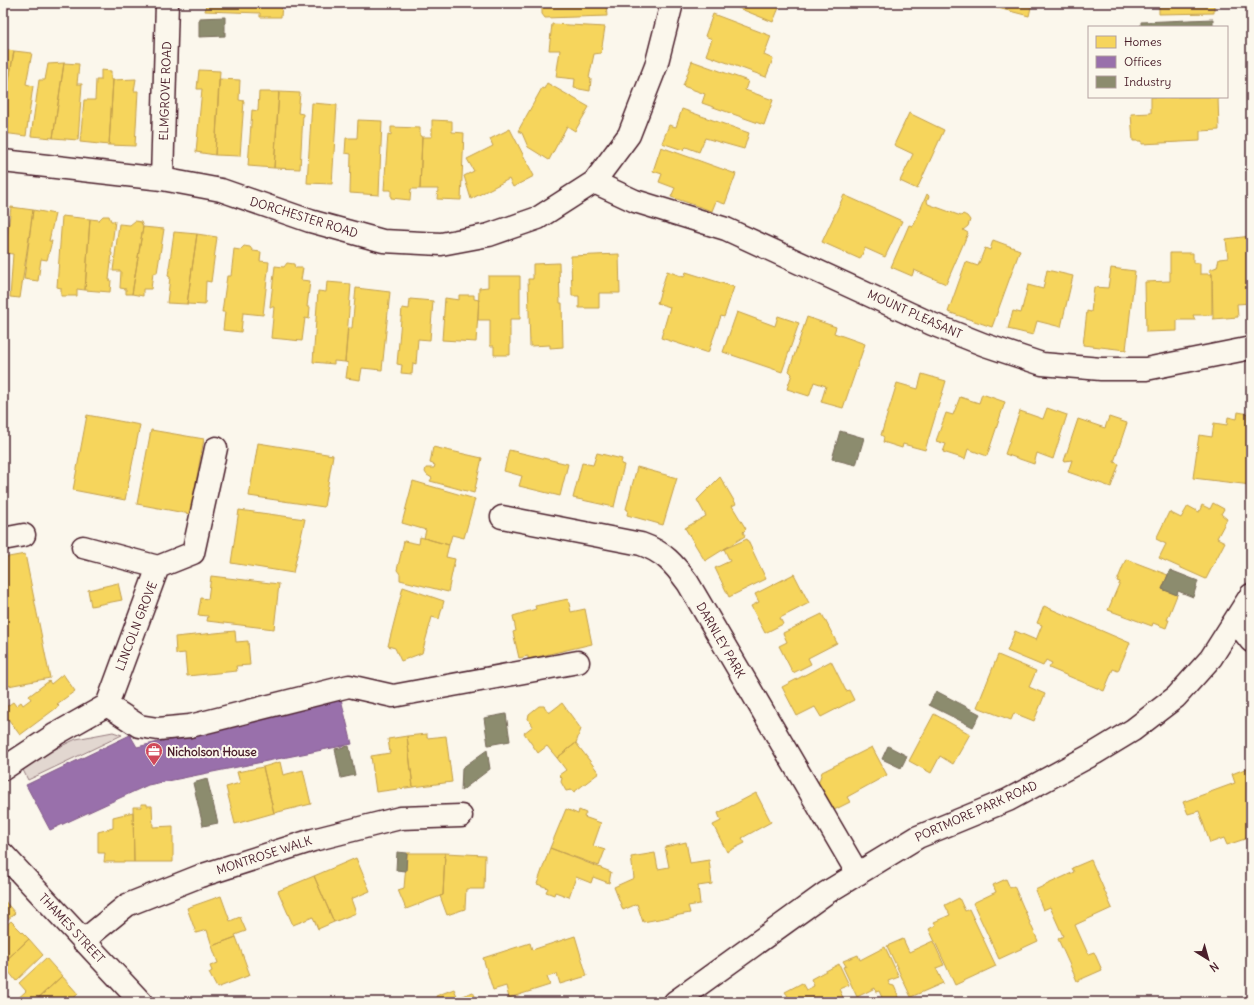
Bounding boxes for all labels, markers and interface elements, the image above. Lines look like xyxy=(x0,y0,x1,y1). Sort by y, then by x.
legend xyxy=(1088,26,1228,98)
text: Homes xyxy=(1124,34,1162,49)
street label: ELMGROVE ROAD xyxy=(156,41,174,141)
text: Offices xyxy=(1124,54,1162,69)
text: Industry xyxy=(1124,74,1171,89)
street label: DORCHESTER ROAD xyxy=(248,193,360,241)
street label: MOUNT PLEASANT xyxy=(865,286,965,342)
street label: LINCOLN GROVE xyxy=(112,579,160,673)
street label: DARNLEY PARK xyxy=(693,600,749,681)
office icon: Nicholson House xyxy=(144,741,164,766)
place label: Nicholson House xyxy=(167,744,257,759)
street label: PORTMORE PARK ROAD xyxy=(913,777,1039,845)
street label: MONTROSE WALK xyxy=(214,832,314,877)
street label: THAMES STREET xyxy=(36,890,108,966)
north arrow xyxy=(1188,939,1228,979)
text: N xyxy=(1207,959,1221,975)

